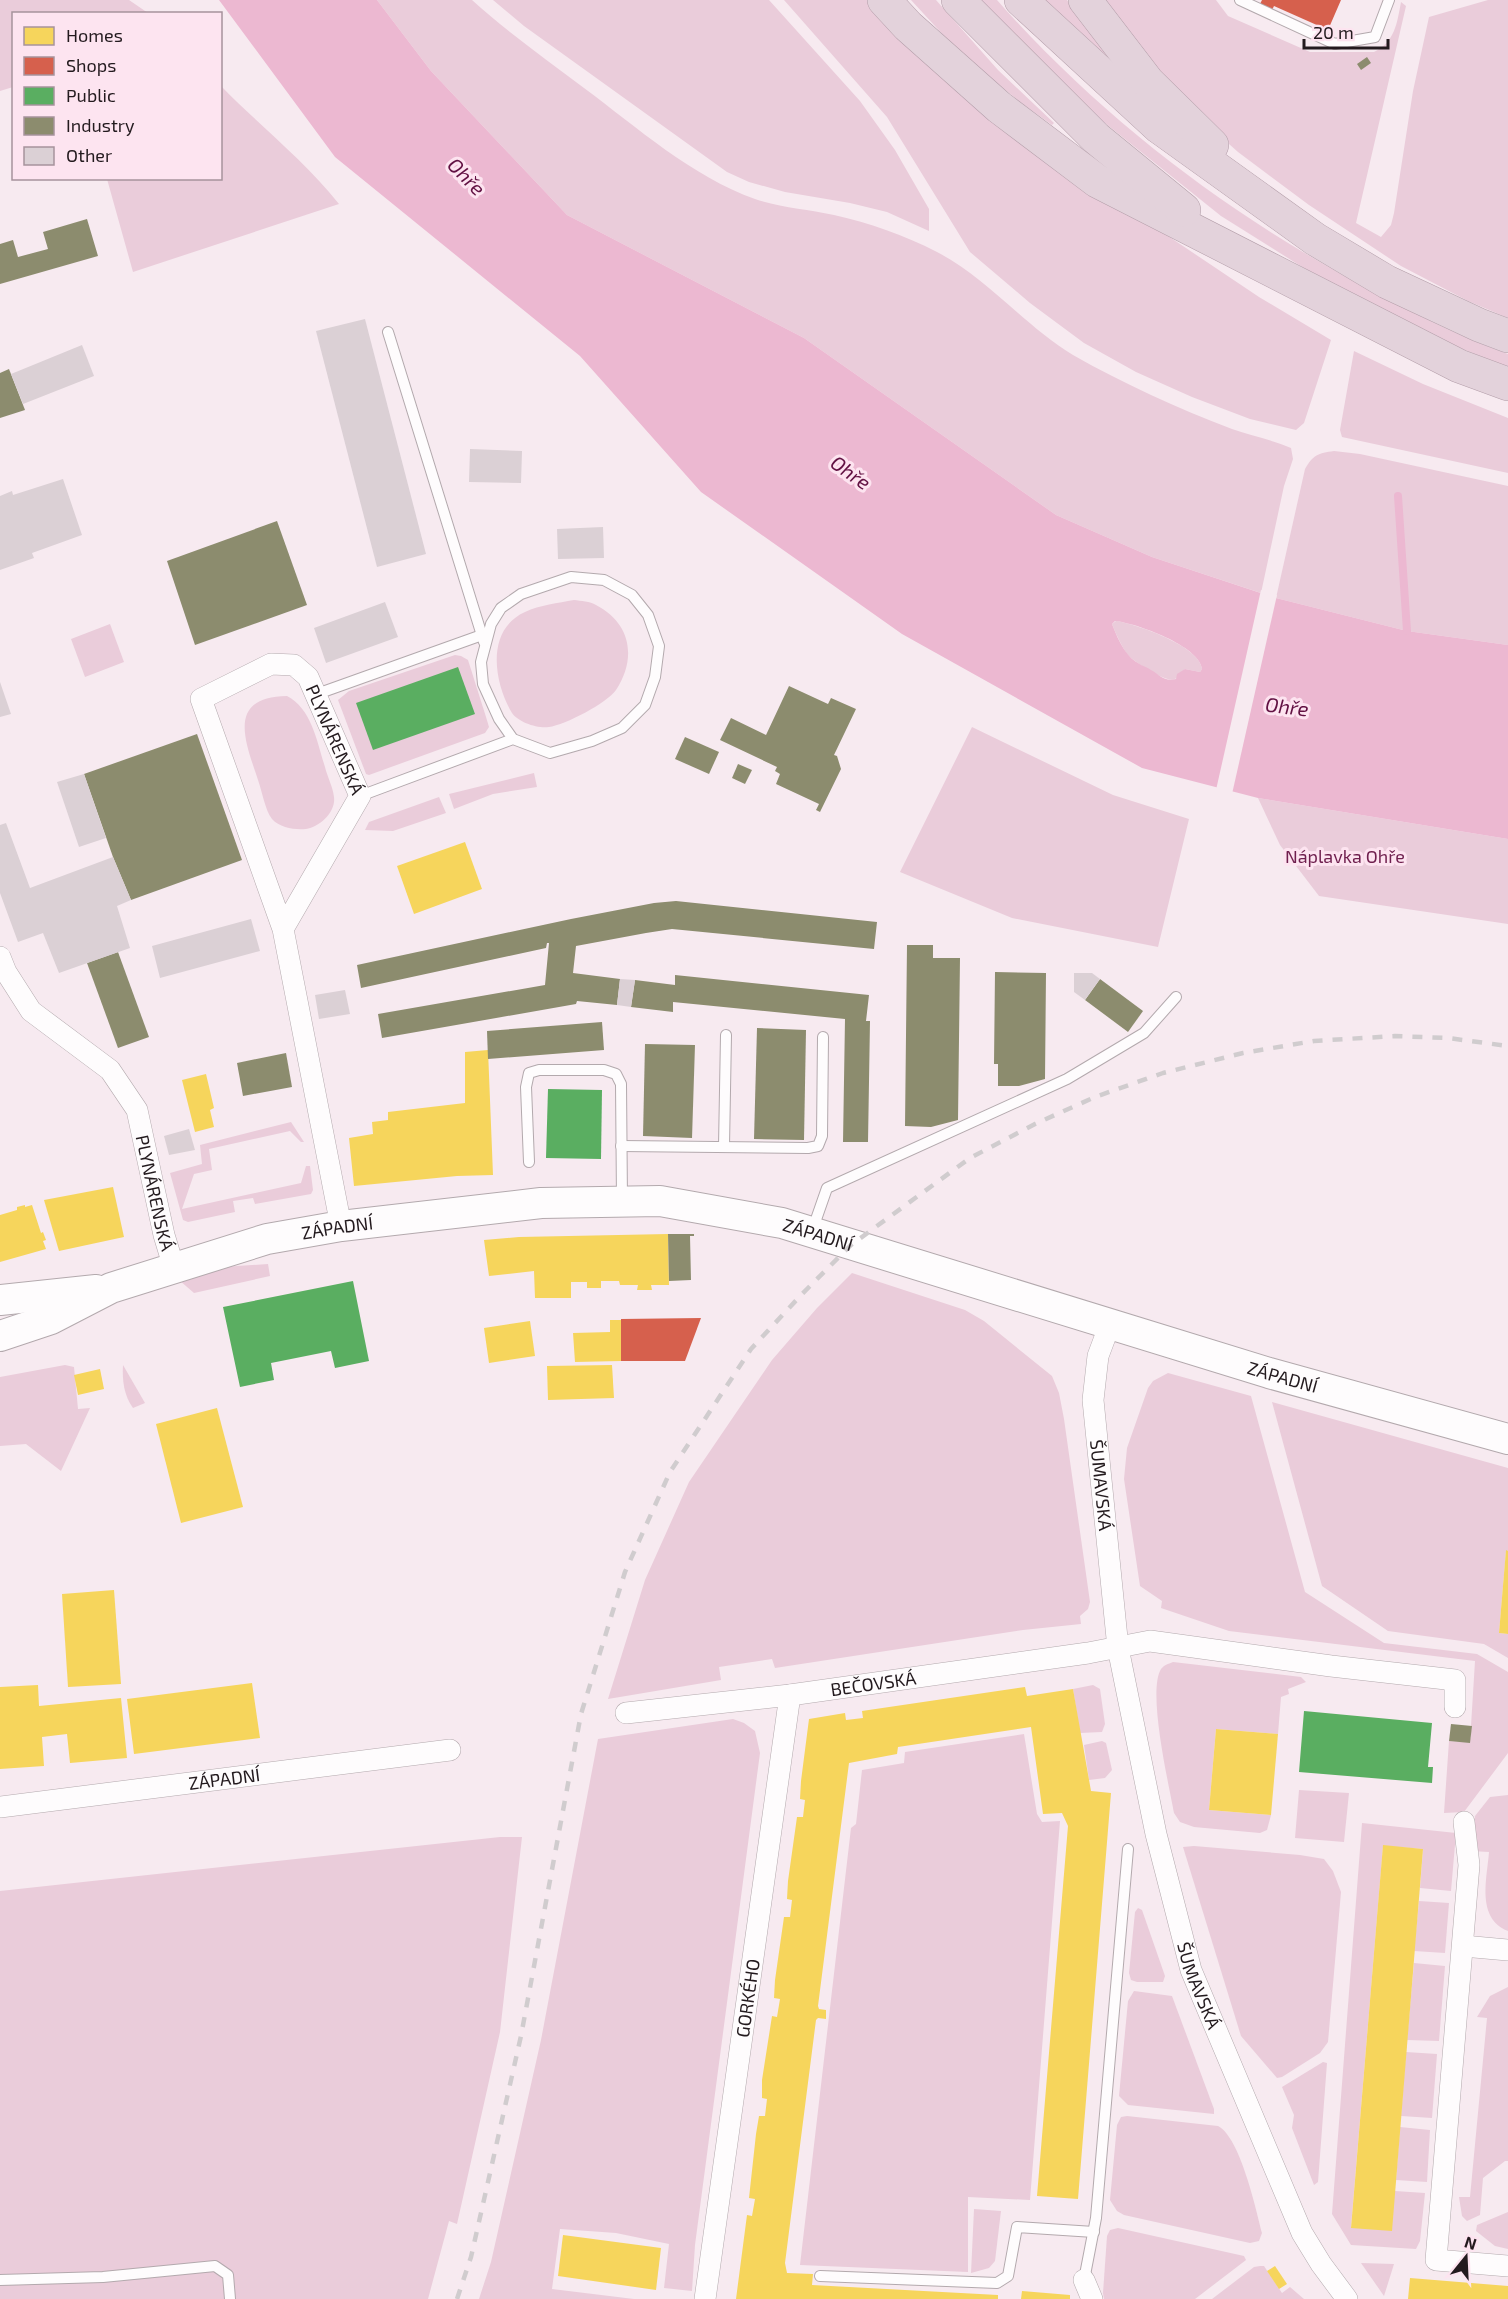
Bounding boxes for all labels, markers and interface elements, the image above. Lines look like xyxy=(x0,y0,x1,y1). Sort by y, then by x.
legend xyxy=(12,12,222,180)
scale bar xyxy=(1304,12,1388,50)
text: 20 m xyxy=(1313,21,1354,43)
text: Homes xyxy=(66,24,123,46)
text: Shops xyxy=(66,54,116,76)
text: Public xyxy=(66,84,116,106)
text: Industry xyxy=(66,114,135,136)
text: Other xyxy=(66,144,112,166)
water label: Ohře xyxy=(443,152,491,200)
water label: Ohře xyxy=(826,450,876,494)
street label: PLYNÁRENSKÁ xyxy=(302,681,369,799)
water label: Ohře xyxy=(1264,691,1310,721)
park label: Náplavka Ohře xyxy=(1285,845,1405,867)
street label: PLYNÁRENSKÁ xyxy=(132,1133,179,1254)
street label: ZÁPADNÍ xyxy=(300,1211,375,1244)
street label: ZÁPADNÍ xyxy=(780,1213,857,1256)
street label: ZÁPADNÍ xyxy=(1245,1356,1322,1397)
street label: ŠUMAVSKÁ xyxy=(1086,1439,1117,1532)
street label: BEČOVSKÁ xyxy=(829,1666,918,1700)
street label: ZÁPADNÍ xyxy=(187,1763,263,1794)
street label: ŠUMAVSKÁ xyxy=(1173,1939,1226,2033)
street label: GORKÉHO xyxy=(731,1957,764,2039)
north arrow xyxy=(1436,2227,1496,2287)
text: N xyxy=(1462,2231,1479,2253)

